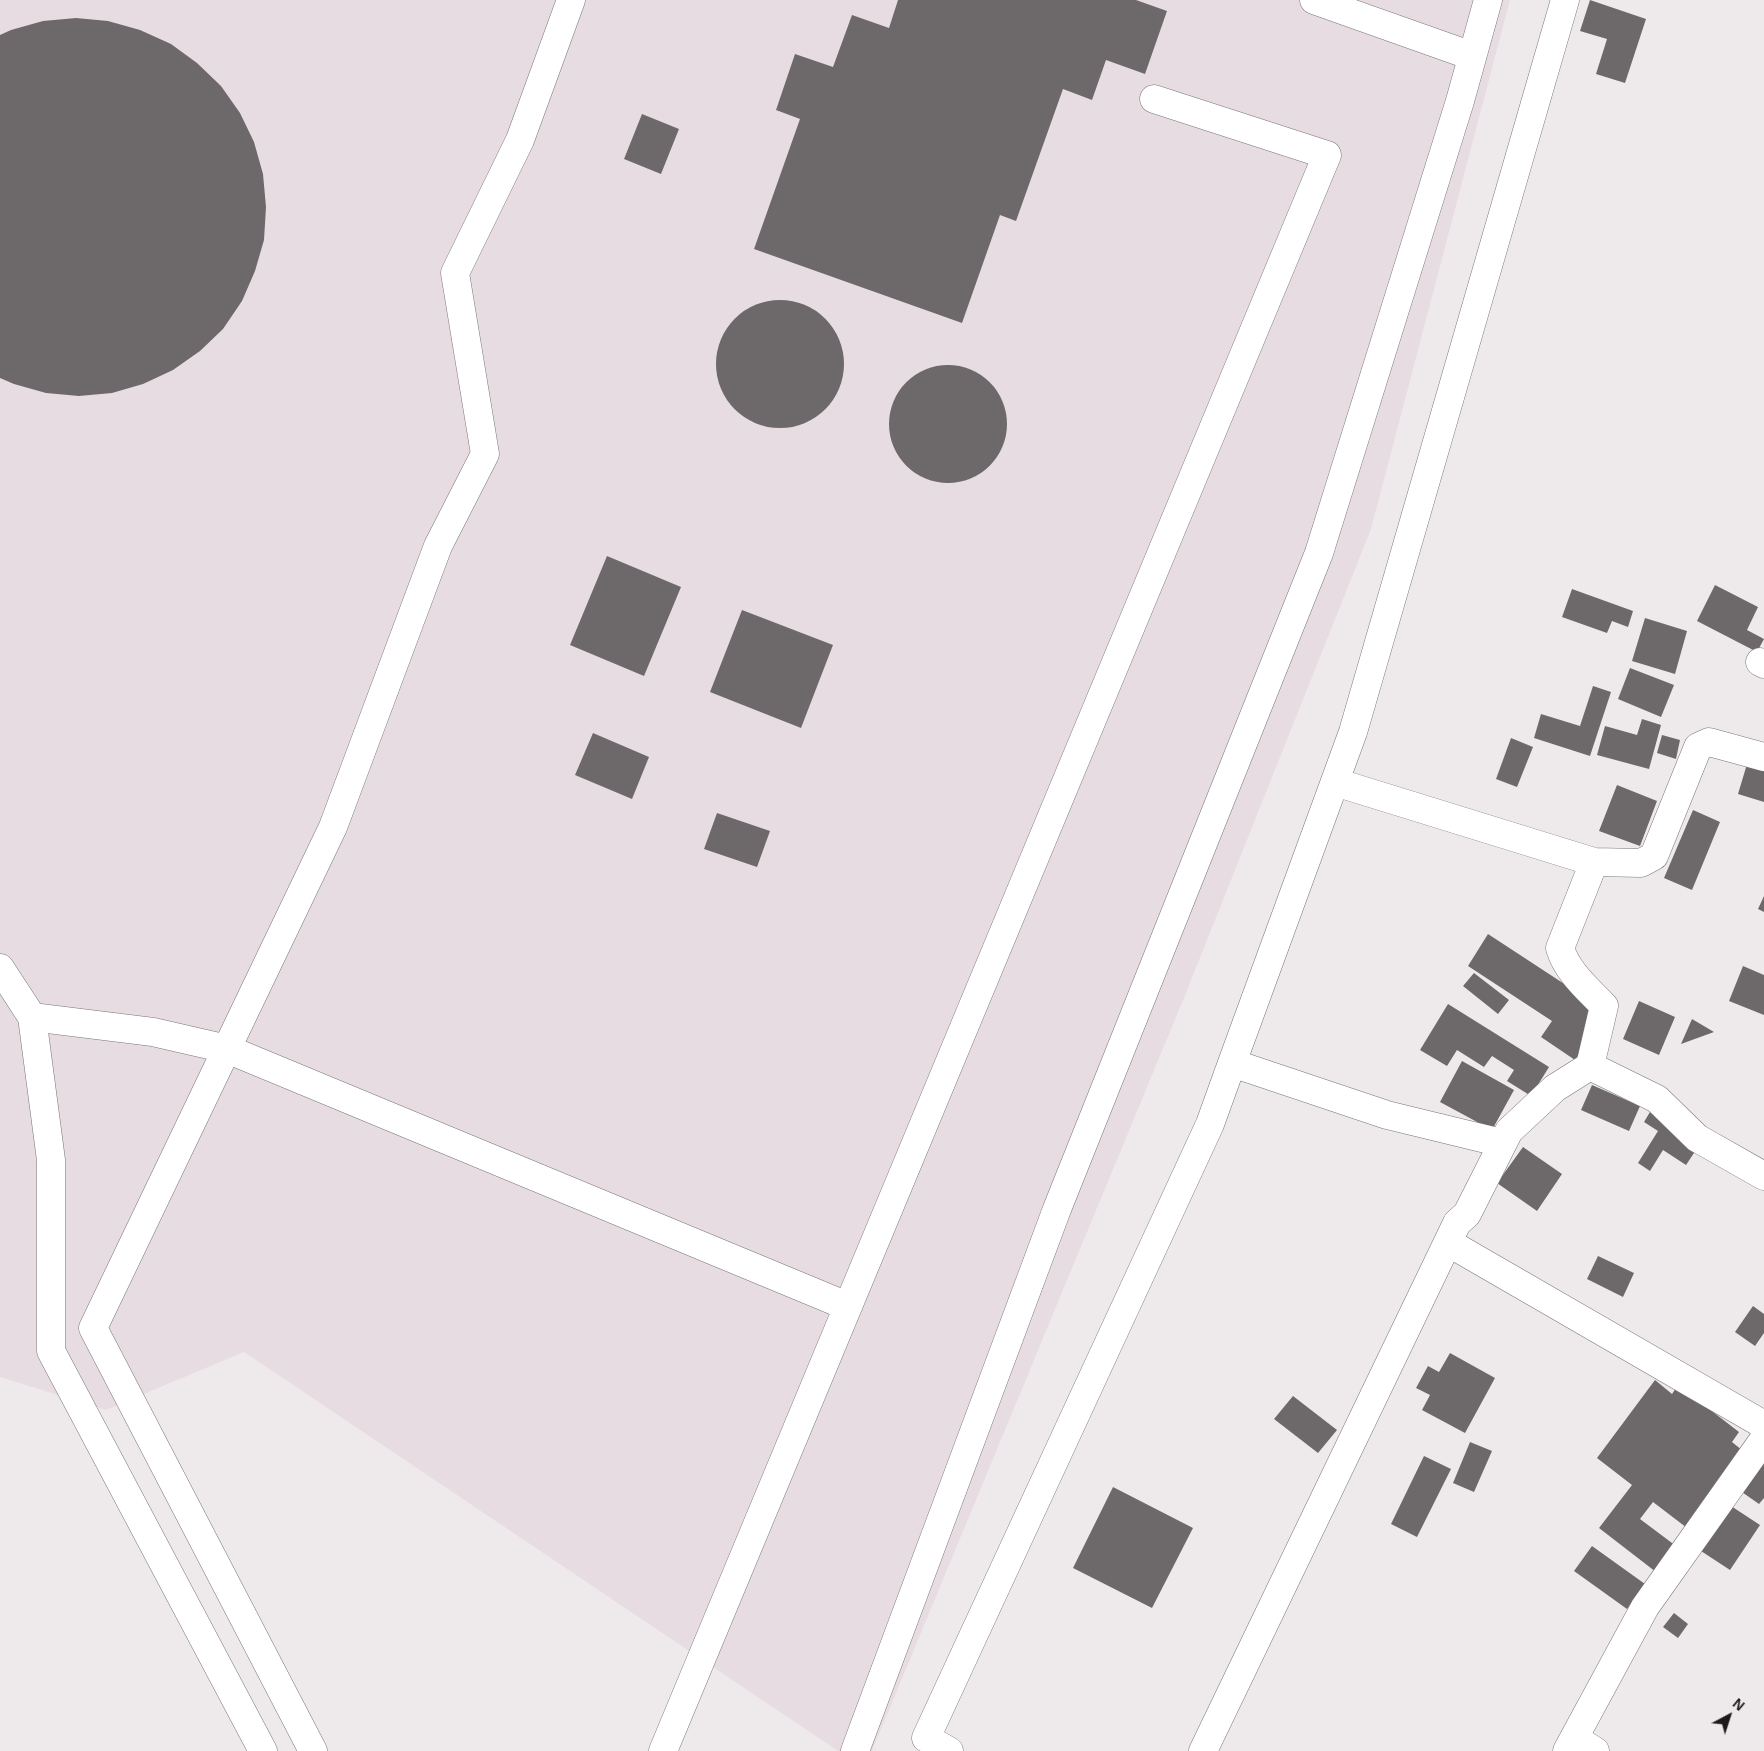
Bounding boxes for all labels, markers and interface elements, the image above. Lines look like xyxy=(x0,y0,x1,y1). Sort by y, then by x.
north arrow xyxy=(1704,1691,1754,1741)
text: N xyxy=(1730,1695,1748,1714)

